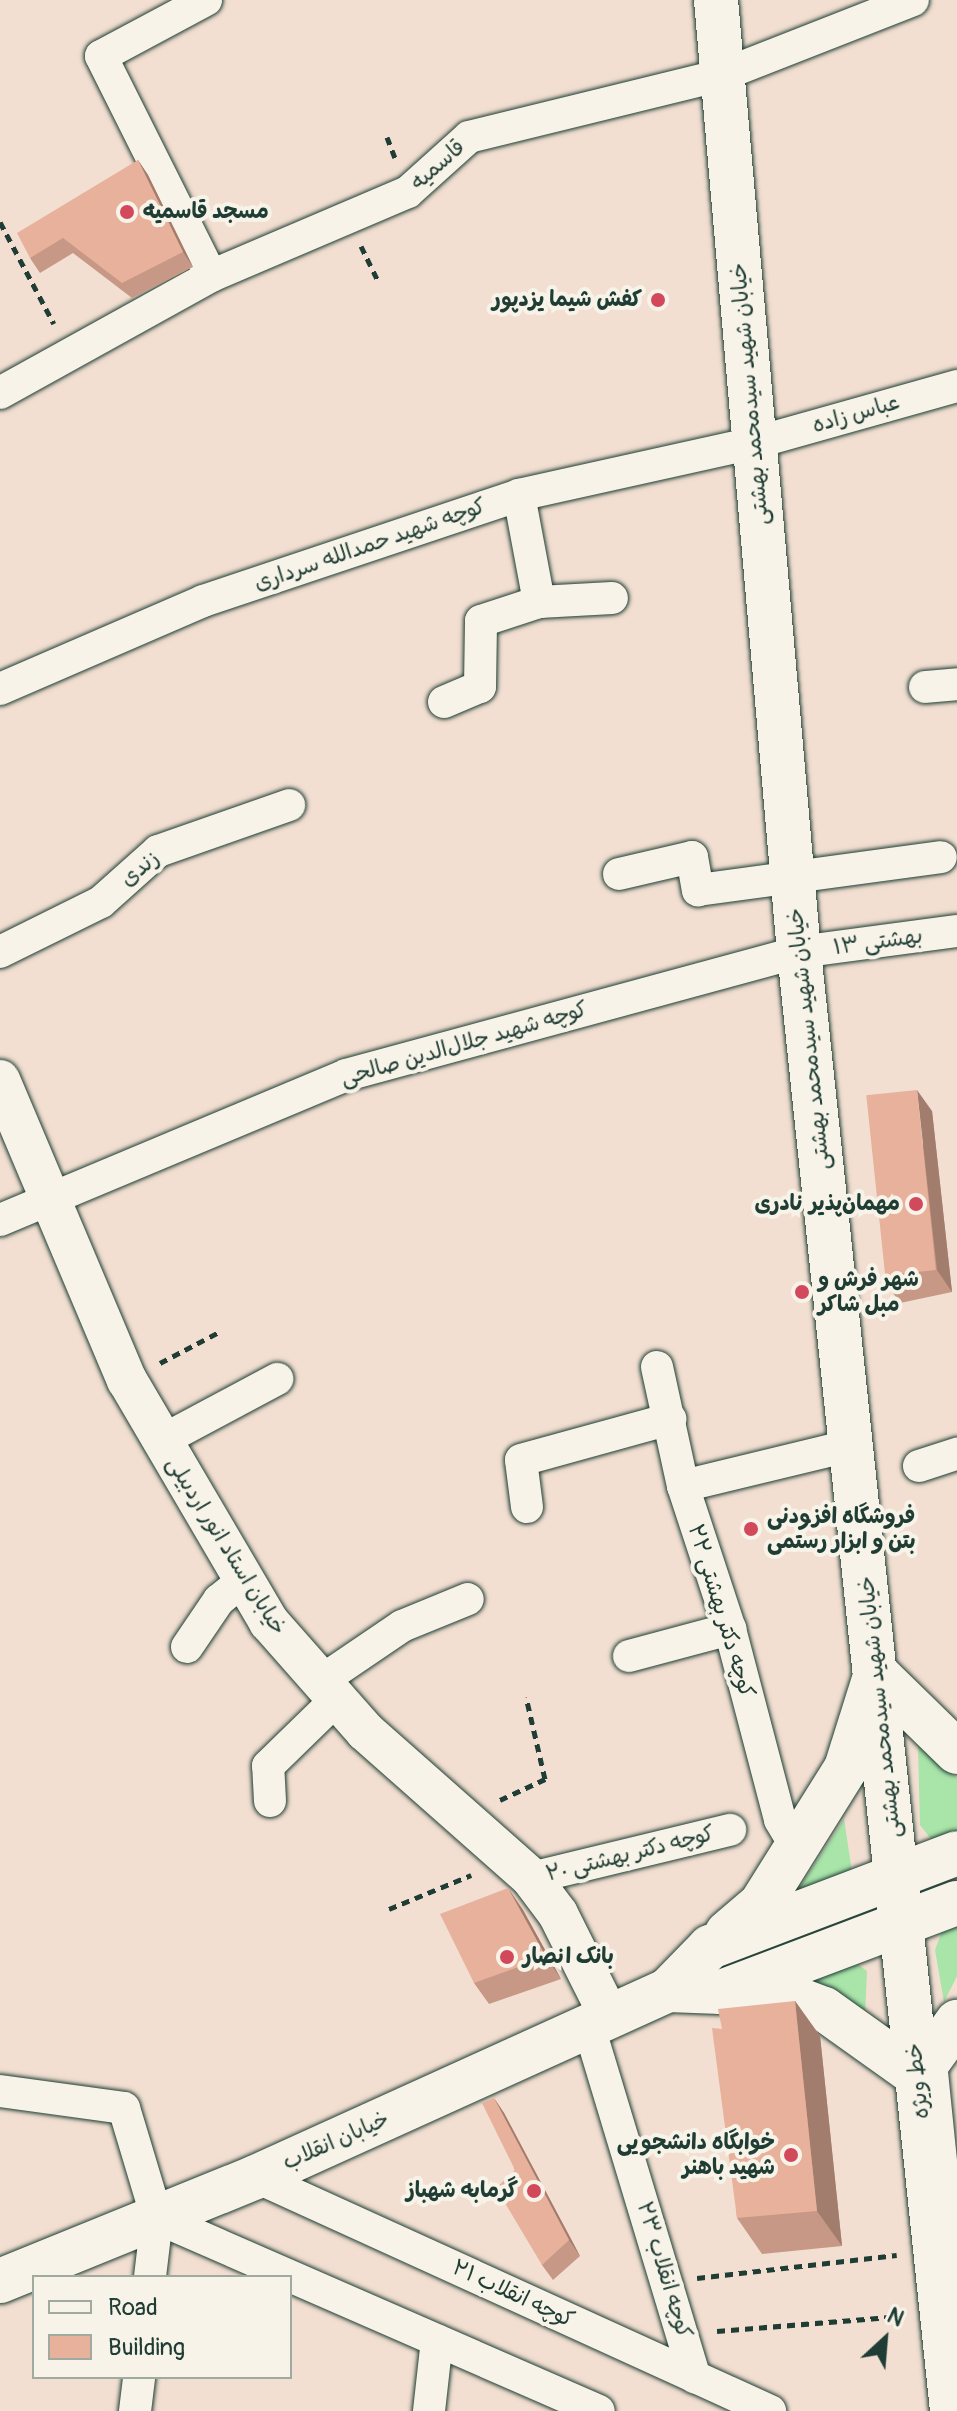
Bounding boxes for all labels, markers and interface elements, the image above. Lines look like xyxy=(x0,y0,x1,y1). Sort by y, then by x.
street label: قاسمیه xyxy=(405,134,471,196)
place label: مسجد قاسمیه xyxy=(143,199,269,225)
marker: مسجد قاسمیه xyxy=(118,203,136,221)
street label: خیابان شهید سیدمحمد بهشتی xyxy=(725,262,775,526)
place label: کفش شیما یزدپور xyxy=(492,287,642,313)
marker: کفش شیما یزدپور xyxy=(649,291,667,309)
street label: عباس زاده xyxy=(809,389,903,439)
street label: کوچه شهید حمدالله سرداری xyxy=(251,493,489,597)
street label: زندی xyxy=(115,845,165,893)
street label: خیابان شهید سیدمحمد بهشتی xyxy=(782,907,836,1171)
street label: بهشتی ۱۳ xyxy=(832,923,924,961)
street label: کوچه شهید جلال‌الدین صالحی xyxy=(338,996,590,1092)
place label: مهمان‌پذیر نادری xyxy=(755,1191,900,1217)
marker: مهمان‌پذیر نادری xyxy=(907,1195,925,1213)
place label: شهر فرش و مبل شاکر xyxy=(818,1266,919,1318)
marker: شهر فرش و مبل شاکر xyxy=(793,1283,811,1301)
street label: خیابان استاد انور اردبیلی xyxy=(160,1452,292,1640)
place label: فروشگاه افزودنی بتن و ابزار رستمی xyxy=(767,1503,916,1554)
marker: فروشگاه افزودنی بتن و ابزار رستمی xyxy=(742,1520,760,1538)
street label: کوچه دکتر بهشتی ۲۲ xyxy=(682,1521,760,1701)
street label: خیابان شهید سیدمحمد بهشتی xyxy=(853,1575,907,1839)
street label: کوچه دکتر بهشتی ۲۰ xyxy=(543,1820,717,1888)
place label: بانک انصار xyxy=(523,1944,614,1970)
marker: بانک انصار xyxy=(498,1948,516,1966)
street label: خط ویژه xyxy=(901,2042,935,2120)
street label: خیابان انقلاب xyxy=(279,2106,393,2176)
place label: خوابگاه دانشجویی شهید باهنر xyxy=(617,2129,775,2180)
marker: خوابگاه دانشجویی شهید باهنر xyxy=(782,2146,800,2164)
place label: گرمابه شهباز xyxy=(406,2178,518,2204)
marker: گرمابه شهباز xyxy=(525,2182,543,2200)
street label: کوچه انقلاب ۲۳ xyxy=(631,2198,697,2342)
street label: کوچه انقلاب ۲۱ xyxy=(448,2254,578,2334)
legend xyxy=(32,2275,292,2379)
text: Road xyxy=(108,2293,158,2322)
north arrow xyxy=(845,2299,925,2379)
text: N xyxy=(883,2302,908,2333)
text: Building xyxy=(108,2333,185,2362)

